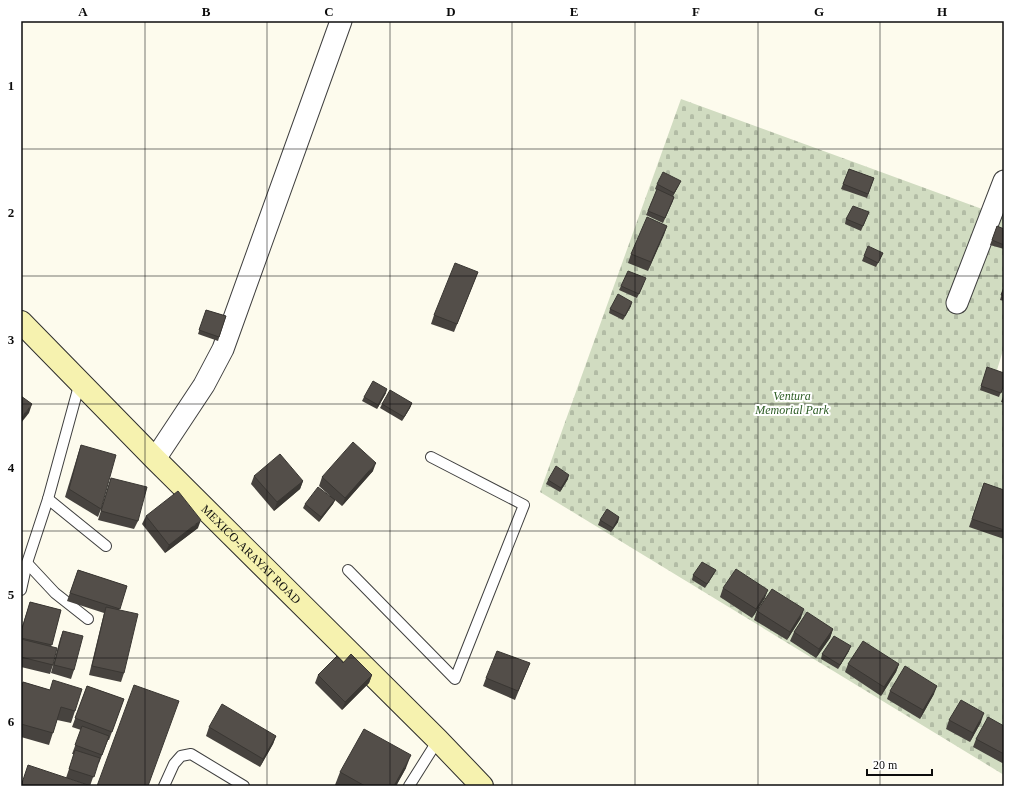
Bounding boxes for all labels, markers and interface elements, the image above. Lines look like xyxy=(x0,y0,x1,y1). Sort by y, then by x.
text: A xyxy=(78,4,88,19)
text: B xyxy=(202,4,211,19)
text: C xyxy=(324,4,334,19)
text: D xyxy=(446,4,456,19)
text: E xyxy=(570,4,578,19)
text: F xyxy=(692,4,700,19)
text: G xyxy=(814,4,824,19)
text: H xyxy=(937,4,947,19)
text: 1 xyxy=(8,78,14,93)
text: 2 xyxy=(8,205,14,220)
text: 3 xyxy=(8,332,15,347)
park label: Ventura Memorial Park xyxy=(754,389,829,417)
text: 4 xyxy=(8,460,15,475)
street label: MEXICO-ARAYAT ROAD xyxy=(198,502,304,607)
text: 5 xyxy=(8,587,15,602)
text: 6 xyxy=(8,714,15,729)
scale bar xyxy=(867,751,932,777)
text: 20 m xyxy=(873,758,898,772)

